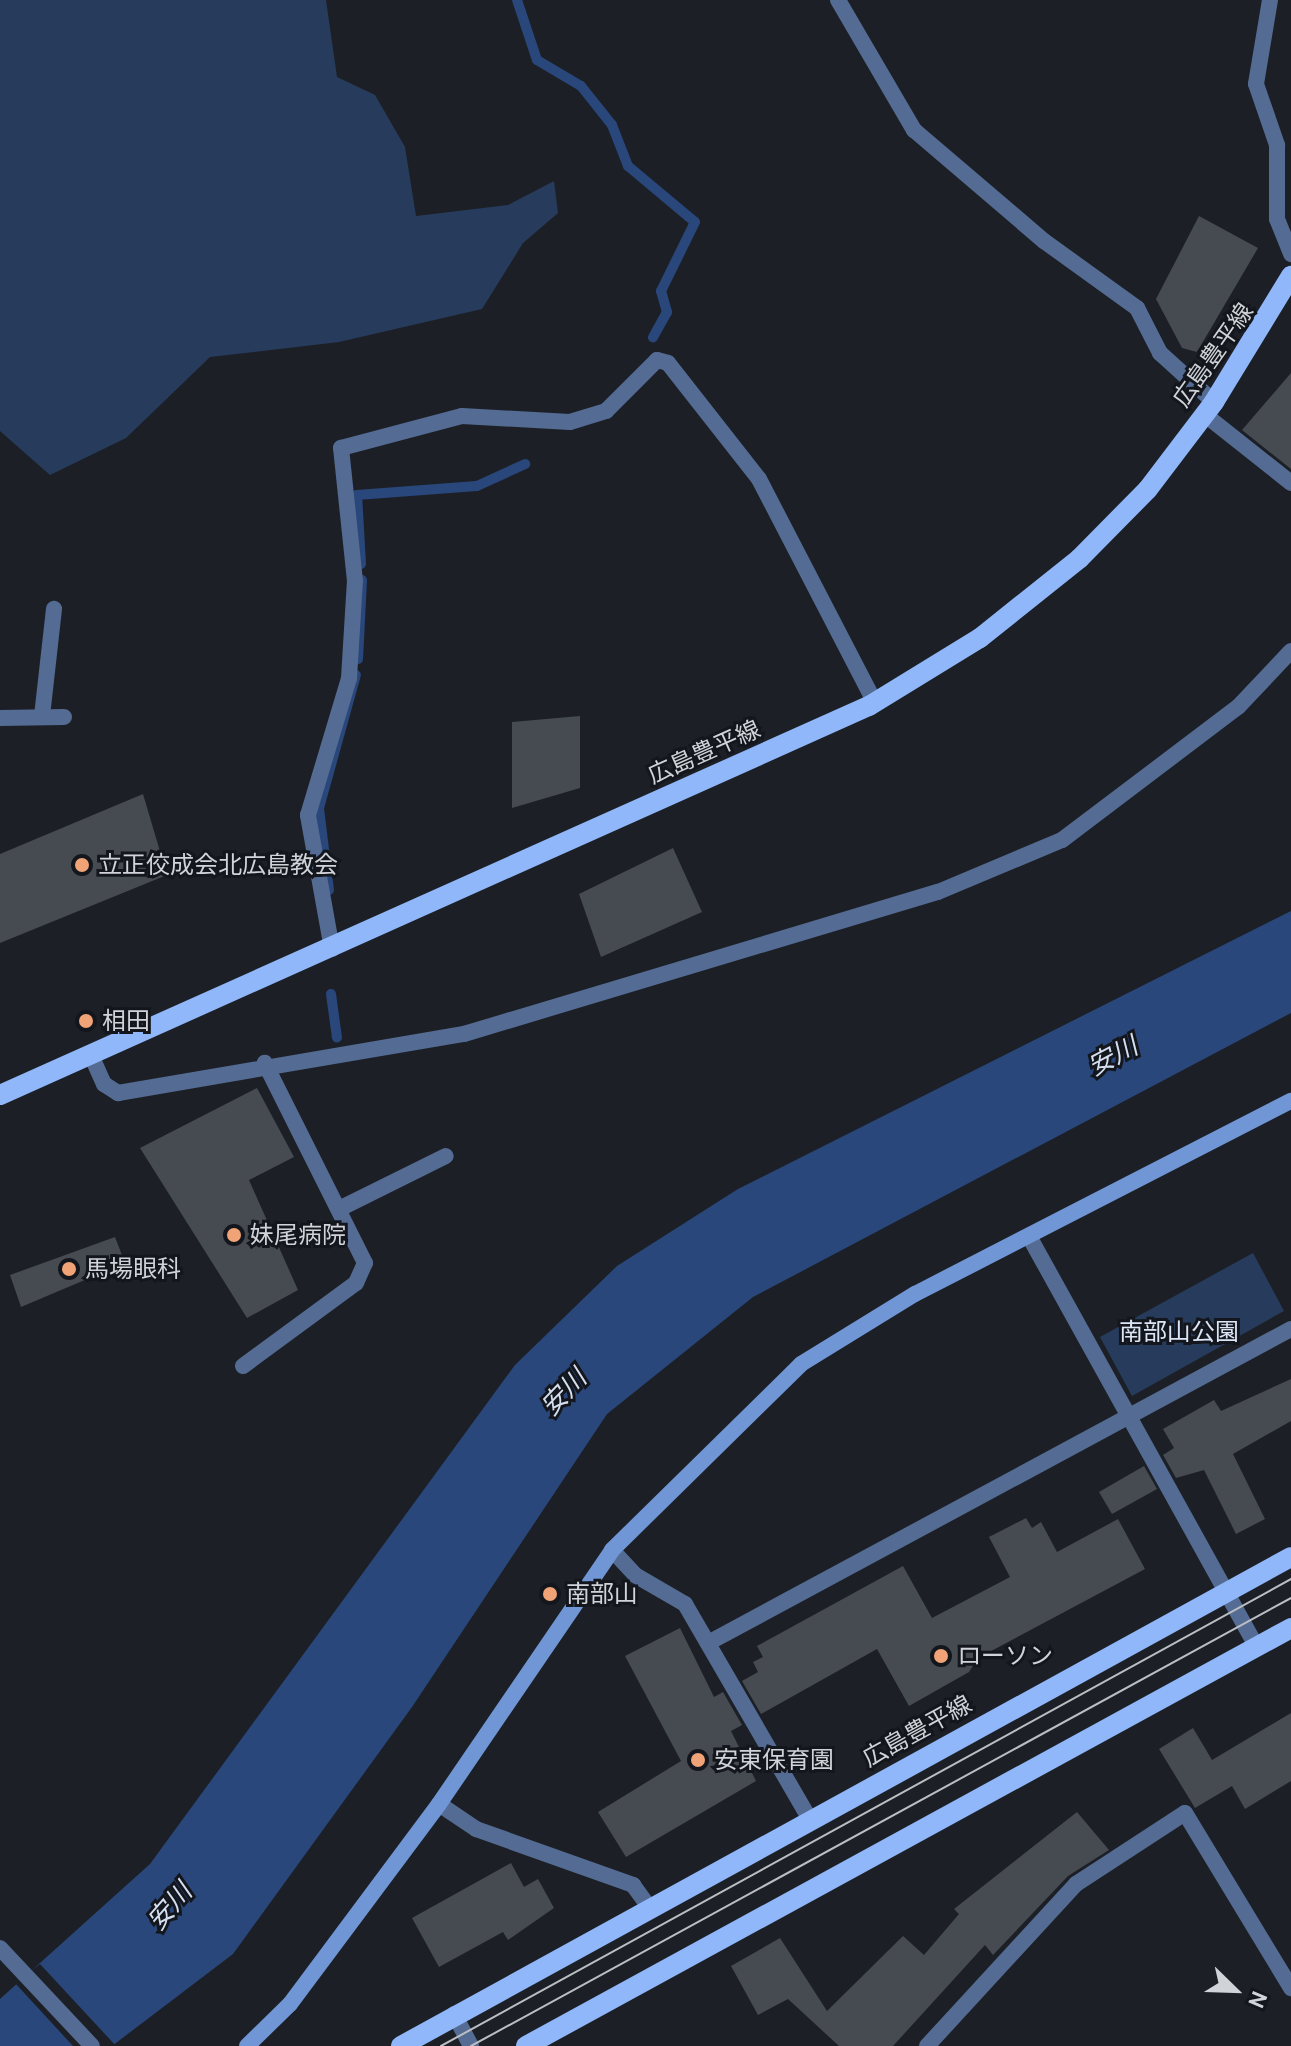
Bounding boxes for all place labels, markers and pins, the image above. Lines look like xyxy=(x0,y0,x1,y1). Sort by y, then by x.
place label: 立正佼成会北広島教会 xyxy=(98,851,338,879)
marker: 立正佼成会北広島教会 xyxy=(73,856,91,874)
place label: 相田 xyxy=(102,1007,150,1035)
marker: 相田 xyxy=(77,1012,95,1030)
place label: 妹尾病院 xyxy=(250,1221,346,1249)
marker: 妹尾病院 xyxy=(225,1226,243,1244)
place label: 馬場眼科 xyxy=(85,1255,181,1283)
marker: 馬場眼科 xyxy=(60,1260,78,1278)
place label: 南部山 xyxy=(566,1580,638,1608)
marker: 南部山 xyxy=(541,1585,559,1603)
place label: ローソン xyxy=(957,1642,1053,1670)
marker: ローソン xyxy=(932,1647,950,1665)
place label: 安東保育園 xyxy=(714,1746,834,1774)
marker: 安東保育園 xyxy=(689,1751,707,1769)

